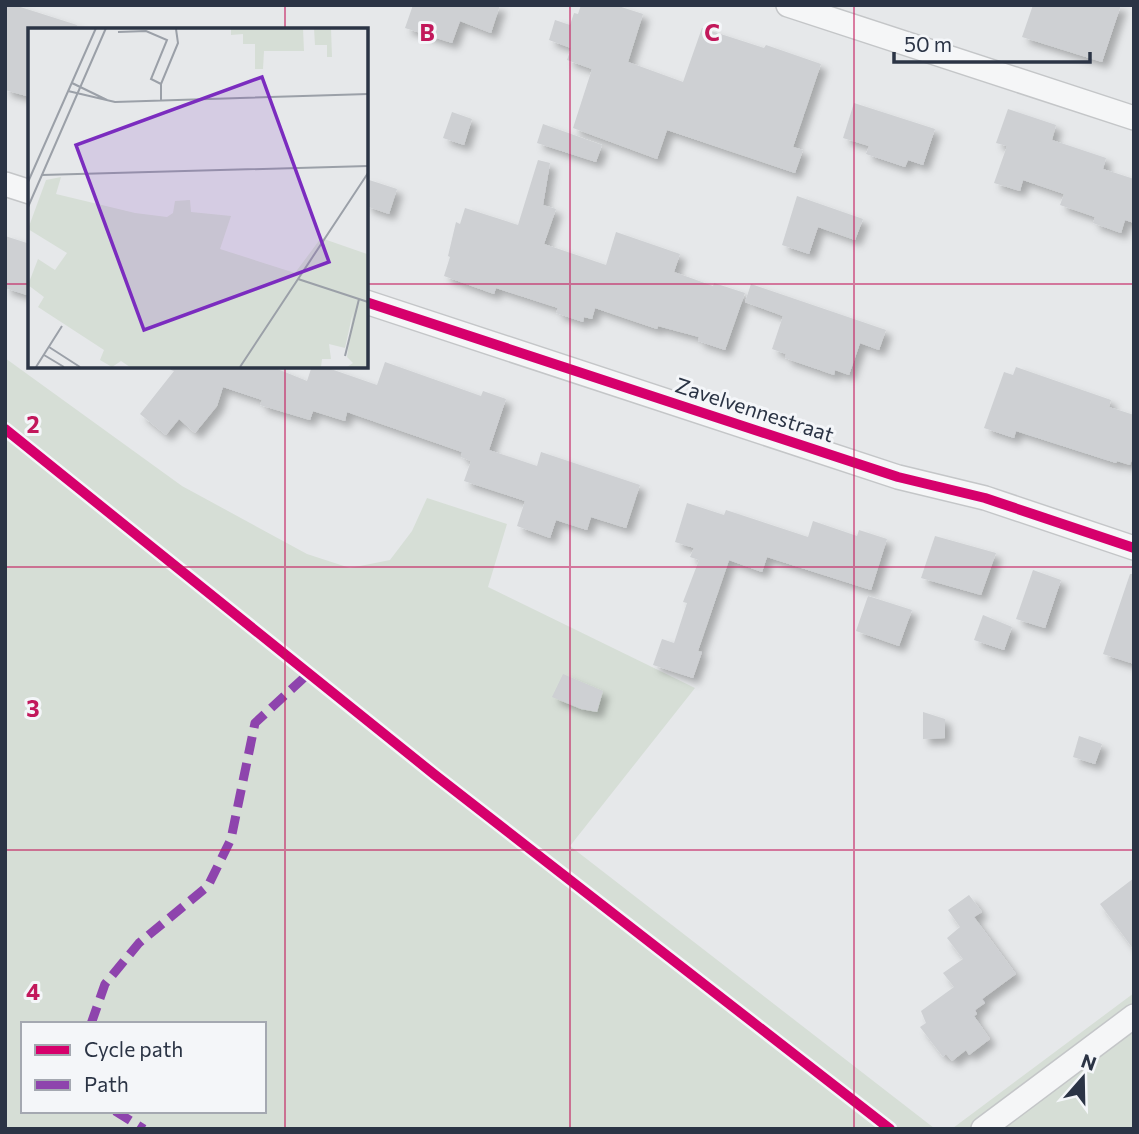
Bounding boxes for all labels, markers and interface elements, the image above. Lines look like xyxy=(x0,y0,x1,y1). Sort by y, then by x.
text: B xyxy=(419,18,435,46)
text: C xyxy=(704,18,720,46)
scale bar xyxy=(894,21,1090,65)
inset map xyxy=(28,28,368,368)
text: 50 m xyxy=(904,31,952,56)
street label: Zavelvennestraat xyxy=(673,372,837,446)
text: 2 xyxy=(26,410,40,438)
text: 3 xyxy=(26,694,40,722)
text: 4 xyxy=(26,977,40,1005)
legend xyxy=(21,1022,266,1113)
text: Cycle path xyxy=(84,1036,183,1061)
north arrow xyxy=(1048,1043,1118,1113)
text: N xyxy=(1078,1048,1100,1075)
text: Path xyxy=(84,1071,129,1096)

